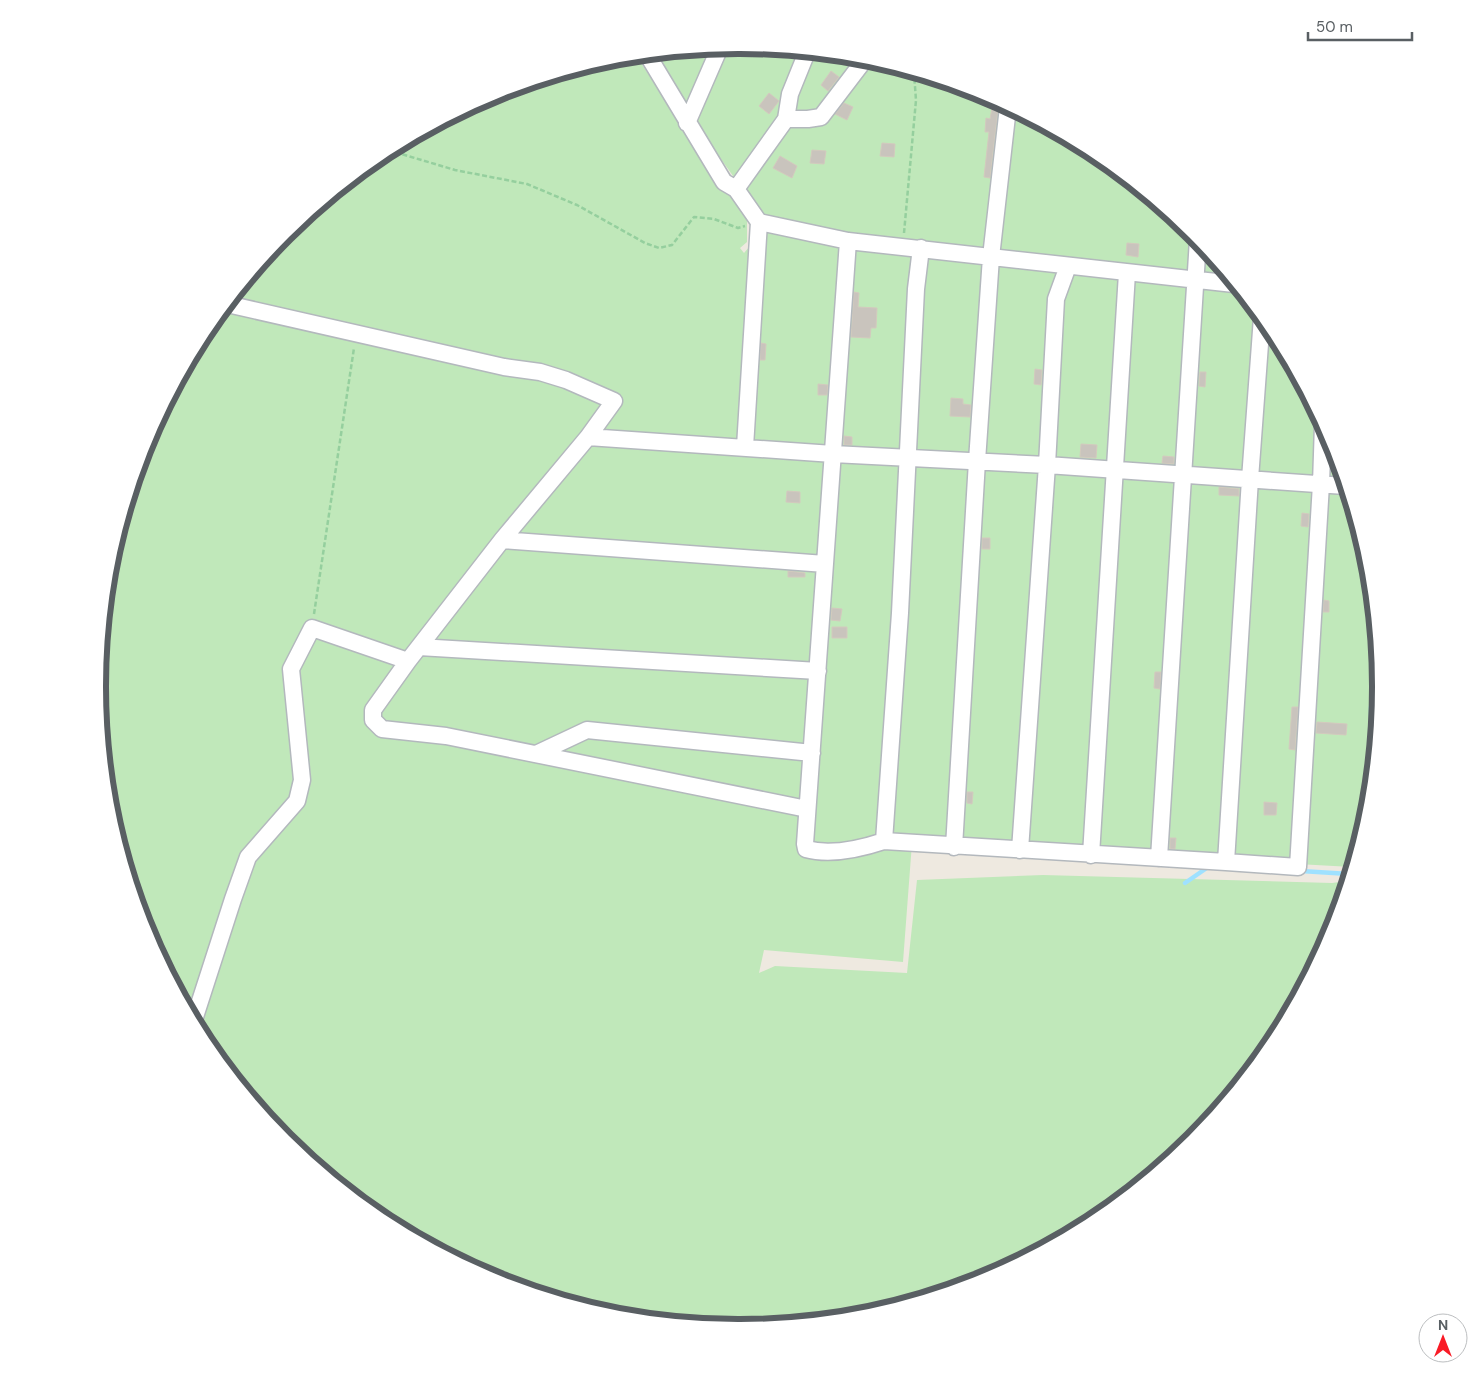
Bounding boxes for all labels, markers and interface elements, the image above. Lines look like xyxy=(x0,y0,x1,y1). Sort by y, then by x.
scale bar xyxy=(1308,10,1412,42)
text: 50 m xyxy=(1316,17,1353,37)
north arrow xyxy=(1418,1313,1468,1363)
text: N xyxy=(1438,1316,1448,1334)

